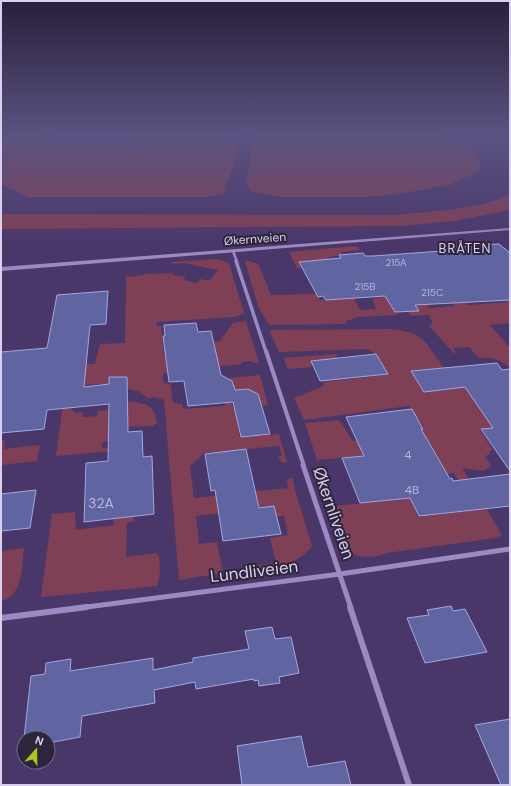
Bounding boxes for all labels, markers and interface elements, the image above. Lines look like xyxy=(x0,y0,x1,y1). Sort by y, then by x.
street label: Økernveien xyxy=(223,229,287,249)
district label: BRÅTEN xyxy=(439,240,491,257)
house number: 215A xyxy=(385,256,407,269)
house number: 215B xyxy=(354,280,376,293)
house number: 215C xyxy=(421,286,443,299)
house number: 4 xyxy=(404,447,412,463)
street label: Økernliveien xyxy=(308,464,360,562)
house number: 4B xyxy=(405,482,419,498)
house number: 32A xyxy=(88,494,114,512)
street label: Lundliveien xyxy=(209,555,299,587)
north arrow xyxy=(16,730,56,770)
text: N xyxy=(33,733,46,749)

